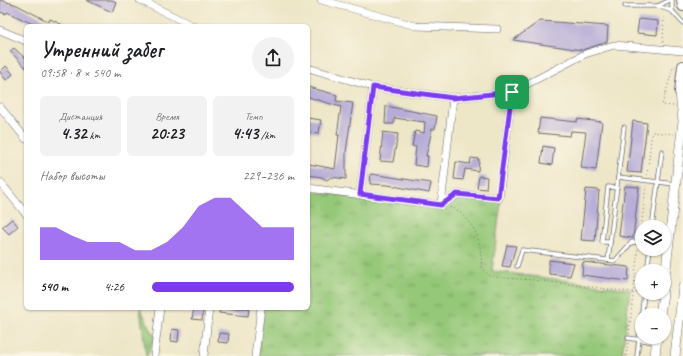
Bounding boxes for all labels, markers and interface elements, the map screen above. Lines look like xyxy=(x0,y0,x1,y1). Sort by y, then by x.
text: Утренний забег xyxy=(40,36,163,64)
button: share xyxy=(252,37,294,79)
text: 09:58 · 8 × 540 m xyxy=(40,65,121,81)
pin xyxy=(495,75,529,109)
icon: arrive xyxy=(501,81,523,103)
text: Дистанция xyxy=(58,109,102,123)
text: Время xyxy=(155,109,179,123)
text: Темп xyxy=(245,109,263,123)
text: 4.32 xyxy=(60,123,87,144)
text: 20:23 xyxy=(150,123,184,144)
text: 4:43 xyxy=(232,123,258,144)
text: km xyxy=(87,128,100,142)
text: /km xyxy=(258,128,275,142)
text: Набор высоты xyxy=(40,168,105,184)
text: 229–236 m xyxy=(243,168,294,184)
map controls xyxy=(635,220,671,344)
button: layers xyxy=(635,220,671,256)
button: + xyxy=(635,264,671,300)
text: 540 m xyxy=(40,279,68,295)
text: 4:26 xyxy=(104,279,124,295)
button: − xyxy=(635,308,671,344)

